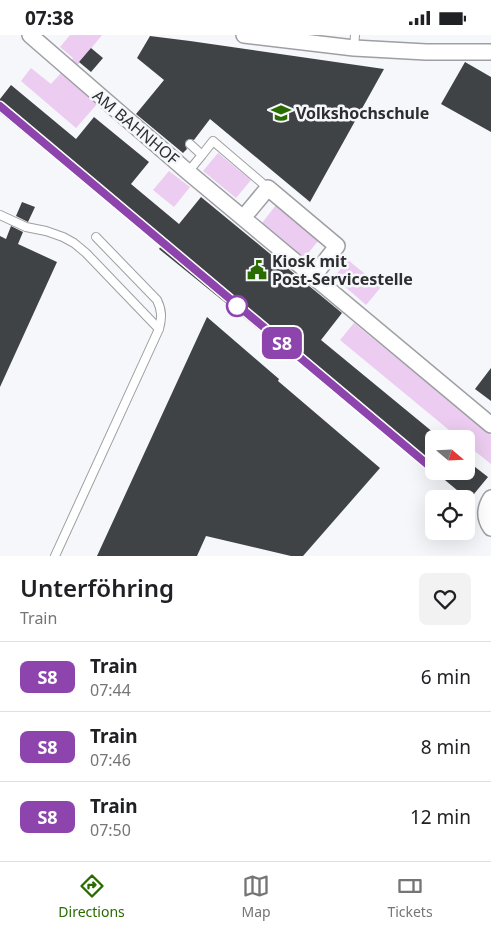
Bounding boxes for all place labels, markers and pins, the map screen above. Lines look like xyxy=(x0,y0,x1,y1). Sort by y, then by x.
school or university icon: Volkshochschule xyxy=(270,102,292,124)
place label: Volkshochschule xyxy=(296,102,429,124)
place label: Kiosk mit Post-Servicestelle xyxy=(272,250,413,290)
public building icon: Kiosk mit Post-Servicestelle xyxy=(246,259,268,281)
unlabelled marker xyxy=(226,295,248,317)

